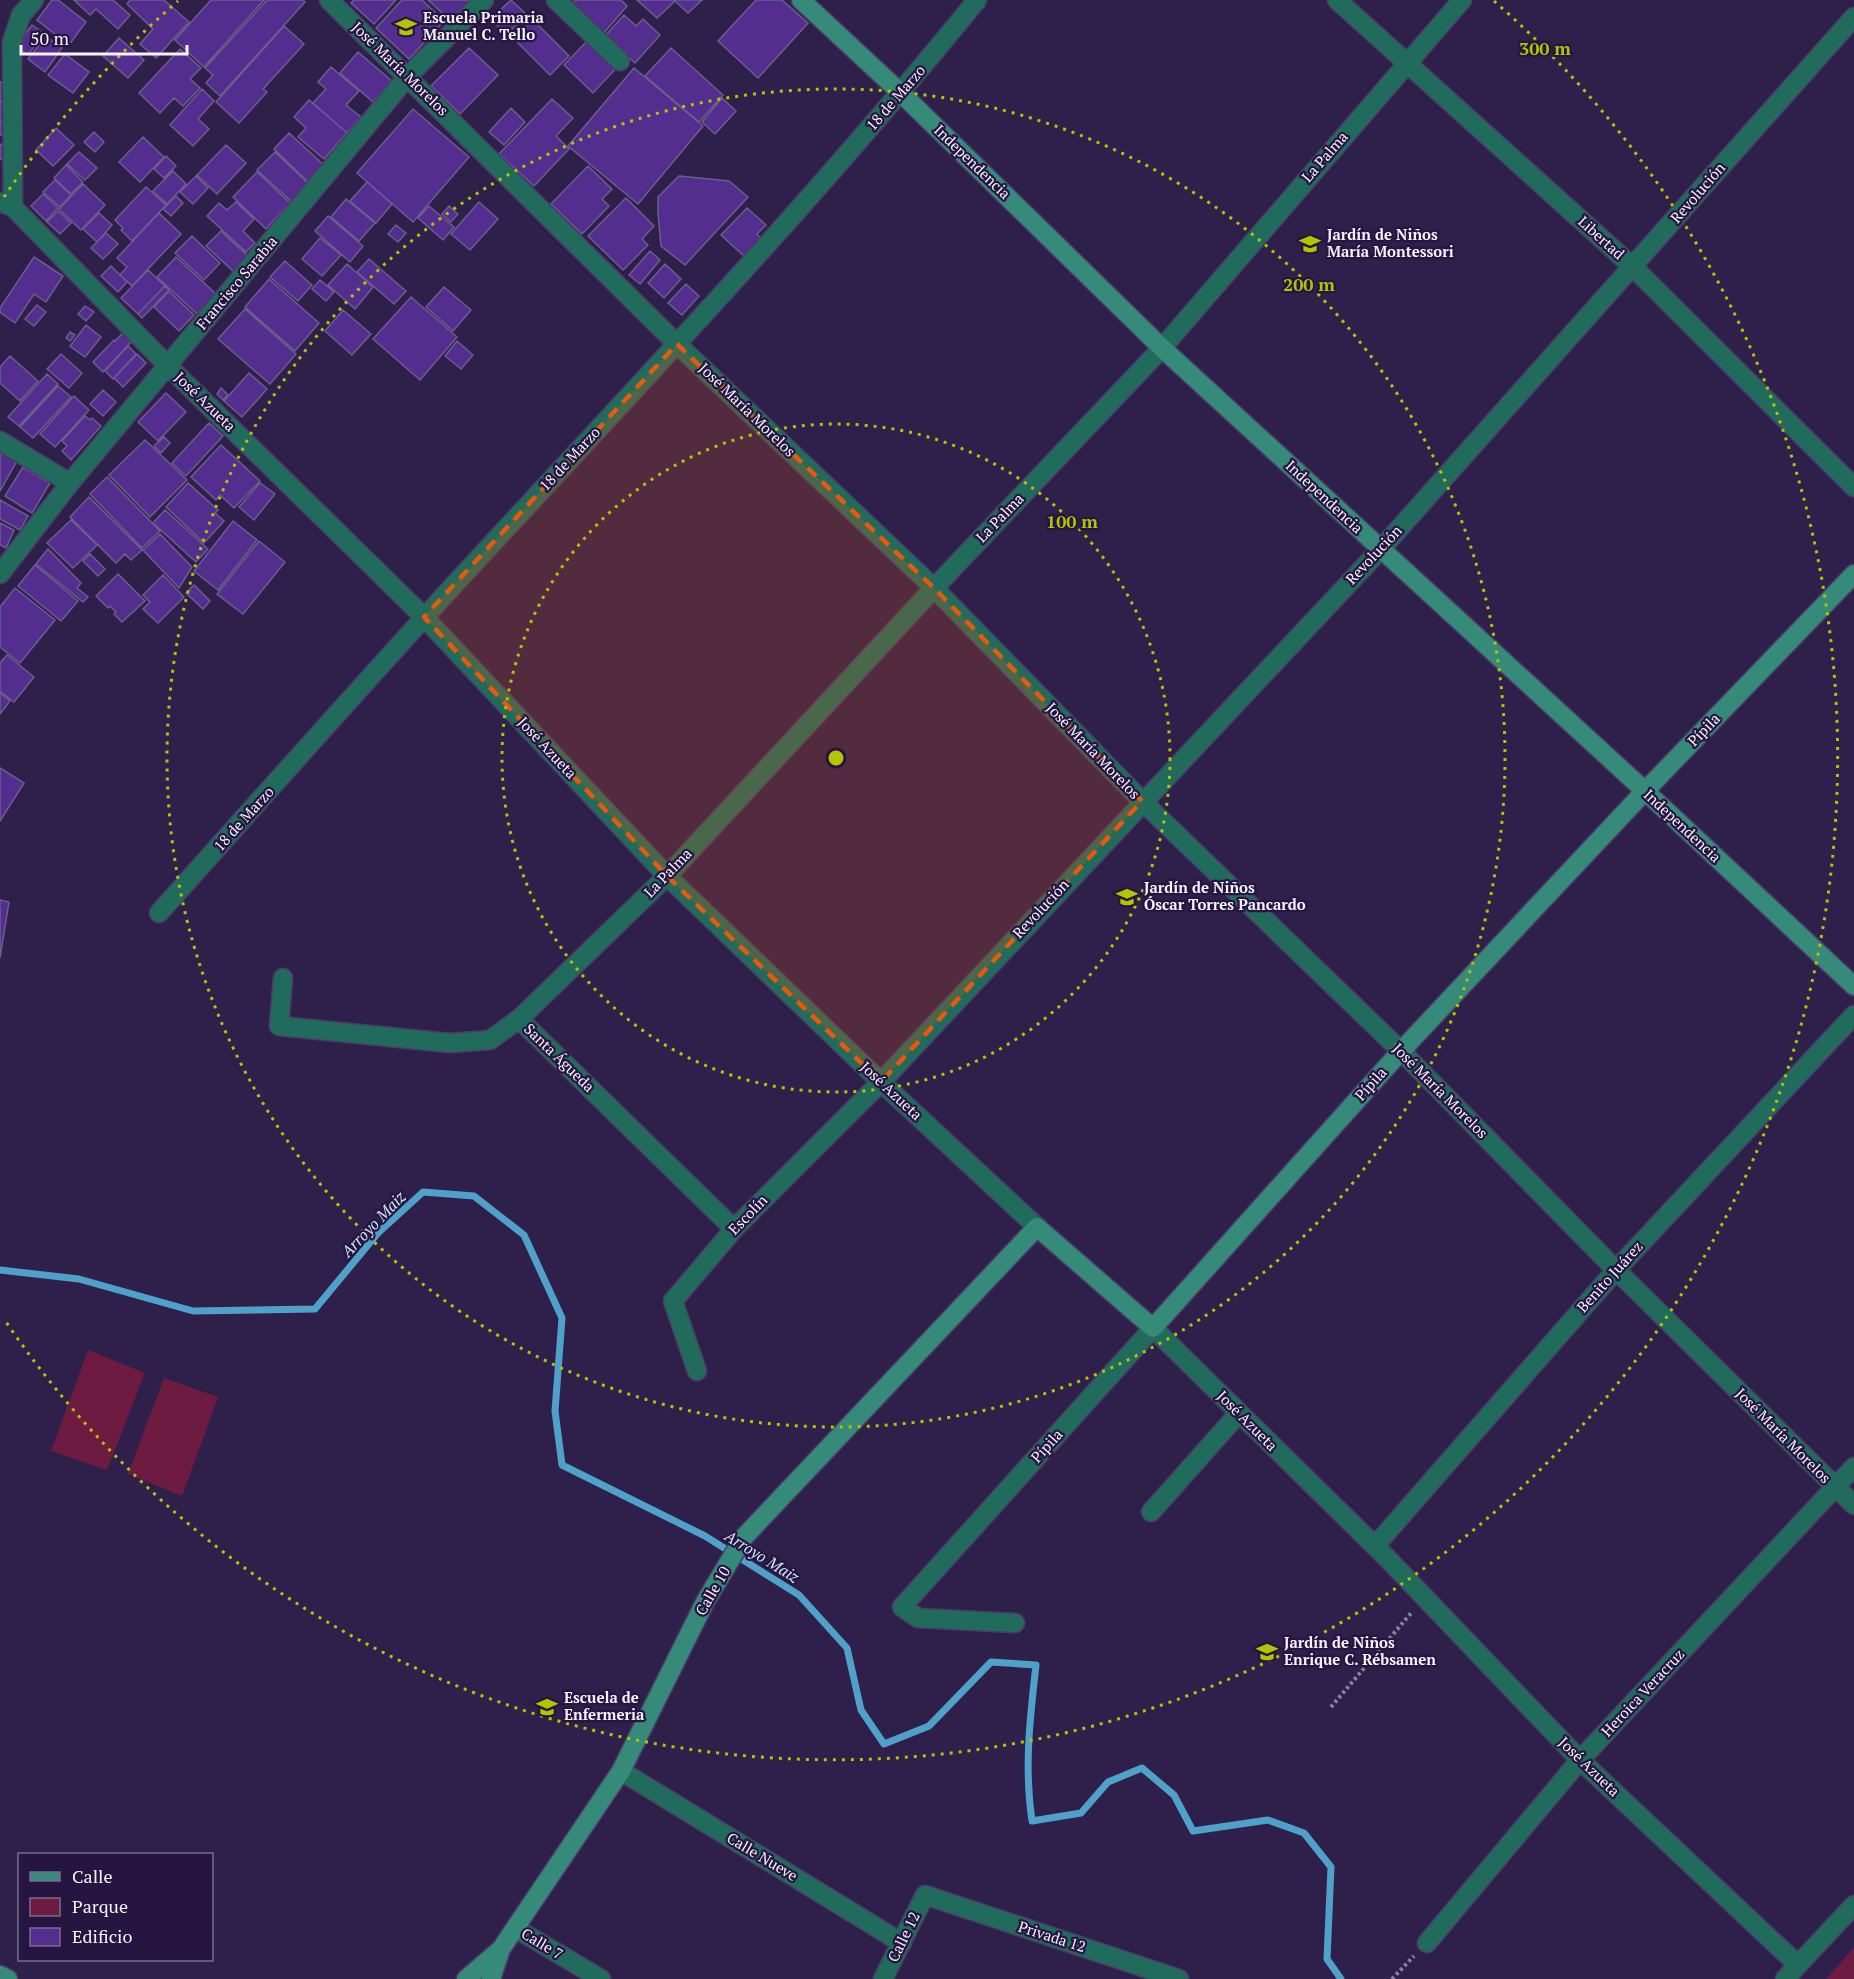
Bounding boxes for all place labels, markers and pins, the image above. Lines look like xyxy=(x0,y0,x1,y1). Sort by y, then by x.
place label: Escuela Primaria Manuel C. Tello xyxy=(423,7,544,44)
school or university icon: Escuela Primaria Manuel C. Tello xyxy=(394,15,418,39)
place label: Jardín de Niños María Montessori xyxy=(1327,224,1454,261)
school or university icon: Jardín de Niños María Montessori xyxy=(1298,232,1322,256)
centre of rings xyxy=(826,748,846,768)
place label: Jardín de Niños Óscar Torres Pancardo xyxy=(1144,877,1306,914)
school or university icon: Jardín de Niños Óscar Torres Pancardo xyxy=(1115,885,1139,909)
place label: Jardín de Niños Enrique C. Rébsamen xyxy=(1284,1632,1436,1669)
school or university icon: Jardín de Niños Enrique C. Rébsamen xyxy=(1255,1640,1279,1664)
place label: Escuela de Enfermeria xyxy=(564,1687,645,1724)
school or university icon: Escuela de Enfermeria xyxy=(535,1695,559,1719)

